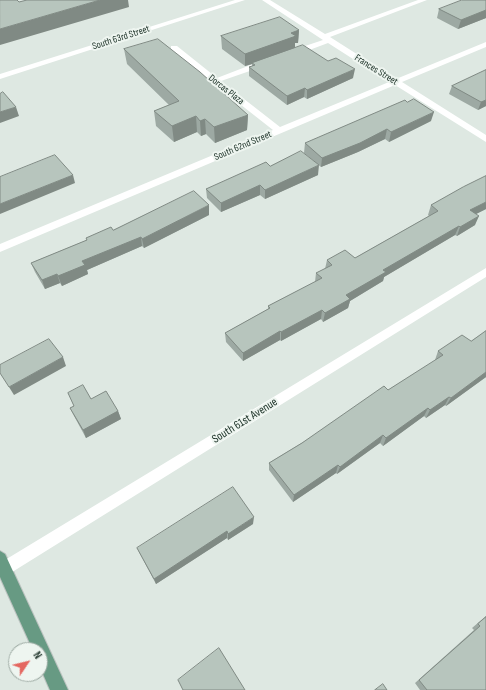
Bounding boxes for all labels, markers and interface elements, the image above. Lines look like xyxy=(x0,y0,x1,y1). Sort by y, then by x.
street label: South 63rd Street xyxy=(91,23,151,53)
street label: Frances Street xyxy=(352,52,400,88)
street label: Dorcas Plaza xyxy=(206,72,246,108)
street label: South 62nd Street xyxy=(212,129,274,163)
street label: South 61st Avenue xyxy=(210,395,280,447)
north arrow xyxy=(8,642,48,682)
text: N xyxy=(30,649,44,662)

